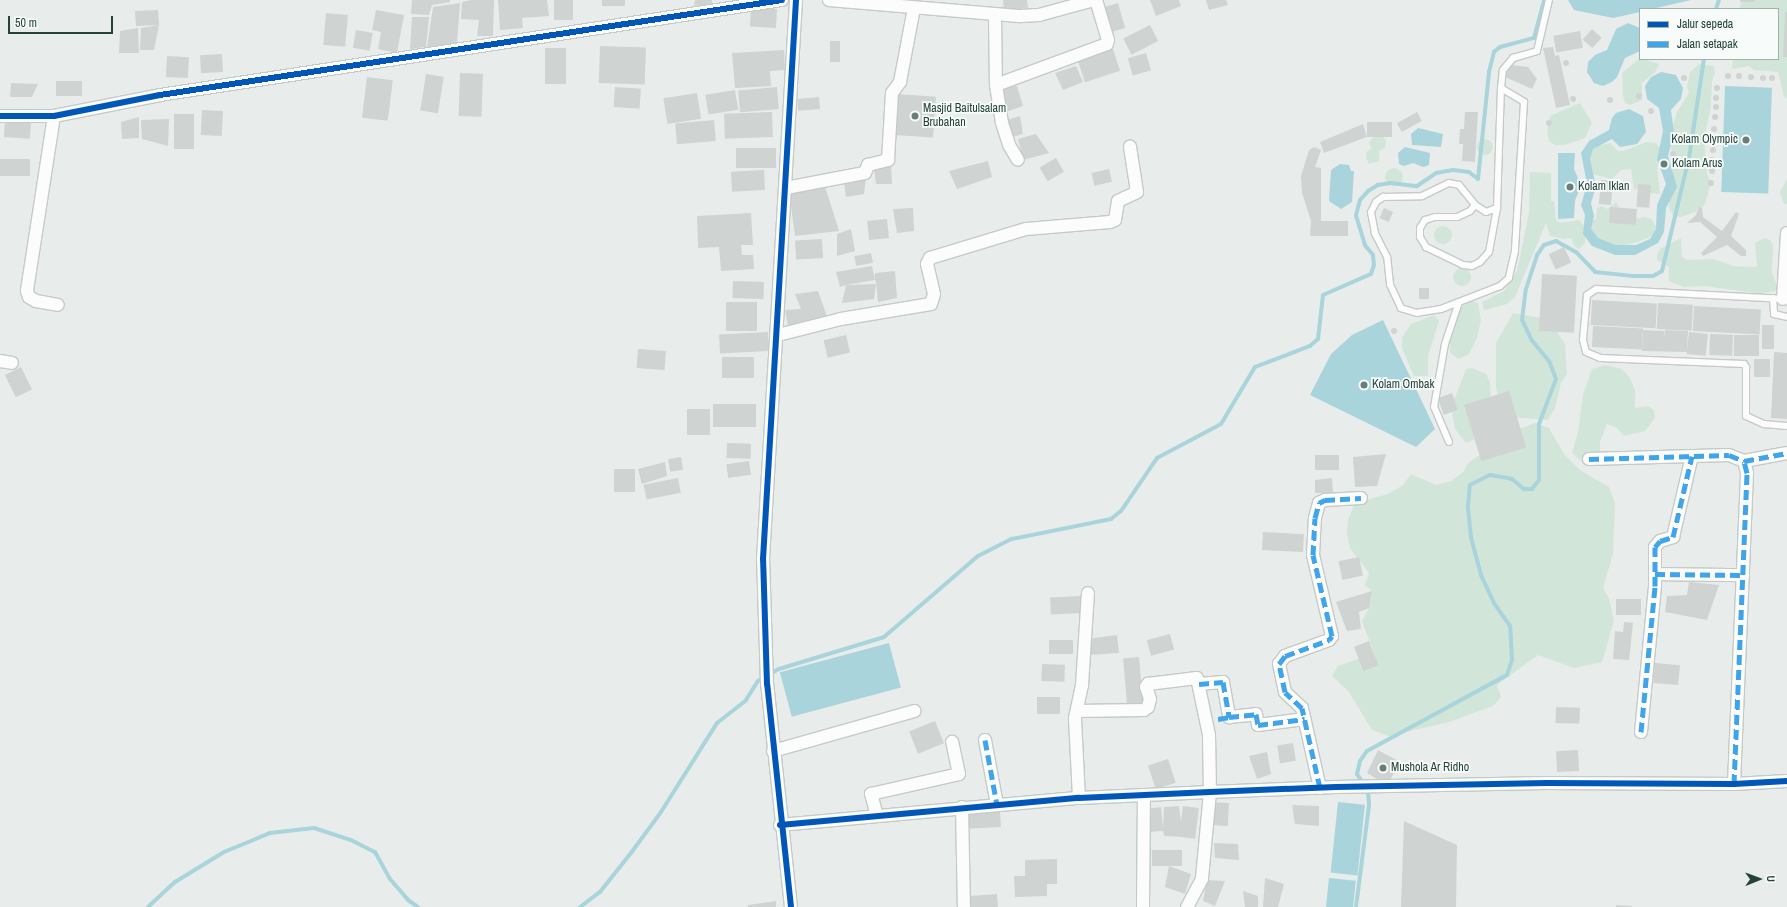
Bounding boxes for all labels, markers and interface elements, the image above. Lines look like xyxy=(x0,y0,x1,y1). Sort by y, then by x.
scale bar xyxy=(10,8,115,34)
legend xyxy=(1639,8,1779,60)
text: 50 m xyxy=(15,15,37,31)
text: Jalur sepeda xyxy=(1677,16,1733,32)
text: Jalan setapak xyxy=(1677,36,1738,52)
place label: Masjid Baitulsalam Brubahan xyxy=(923,102,1006,130)
marker: Masjid Baitulsalam Brubahan xyxy=(910,111,920,121)
place label: Kolam Olympic xyxy=(1671,133,1738,147)
marker: Kolam Olympic xyxy=(1741,135,1751,145)
place label: Kolam Arus xyxy=(1672,157,1723,171)
marker: Kolam Arus xyxy=(1659,159,1669,169)
place label: Kolam Iklan xyxy=(1578,180,1629,194)
marker: Kolam Iklan xyxy=(1565,182,1575,192)
place label: Kolam Ombak xyxy=(1372,378,1434,392)
marker: Kolam Ombak xyxy=(1359,380,1369,390)
place label: Mushola Ar Ridho xyxy=(1391,761,1470,775)
marker: Mushola Ar Ridho xyxy=(1378,763,1388,773)
north arrow xyxy=(1739,859,1779,899)
text: U xyxy=(1764,875,1778,882)

